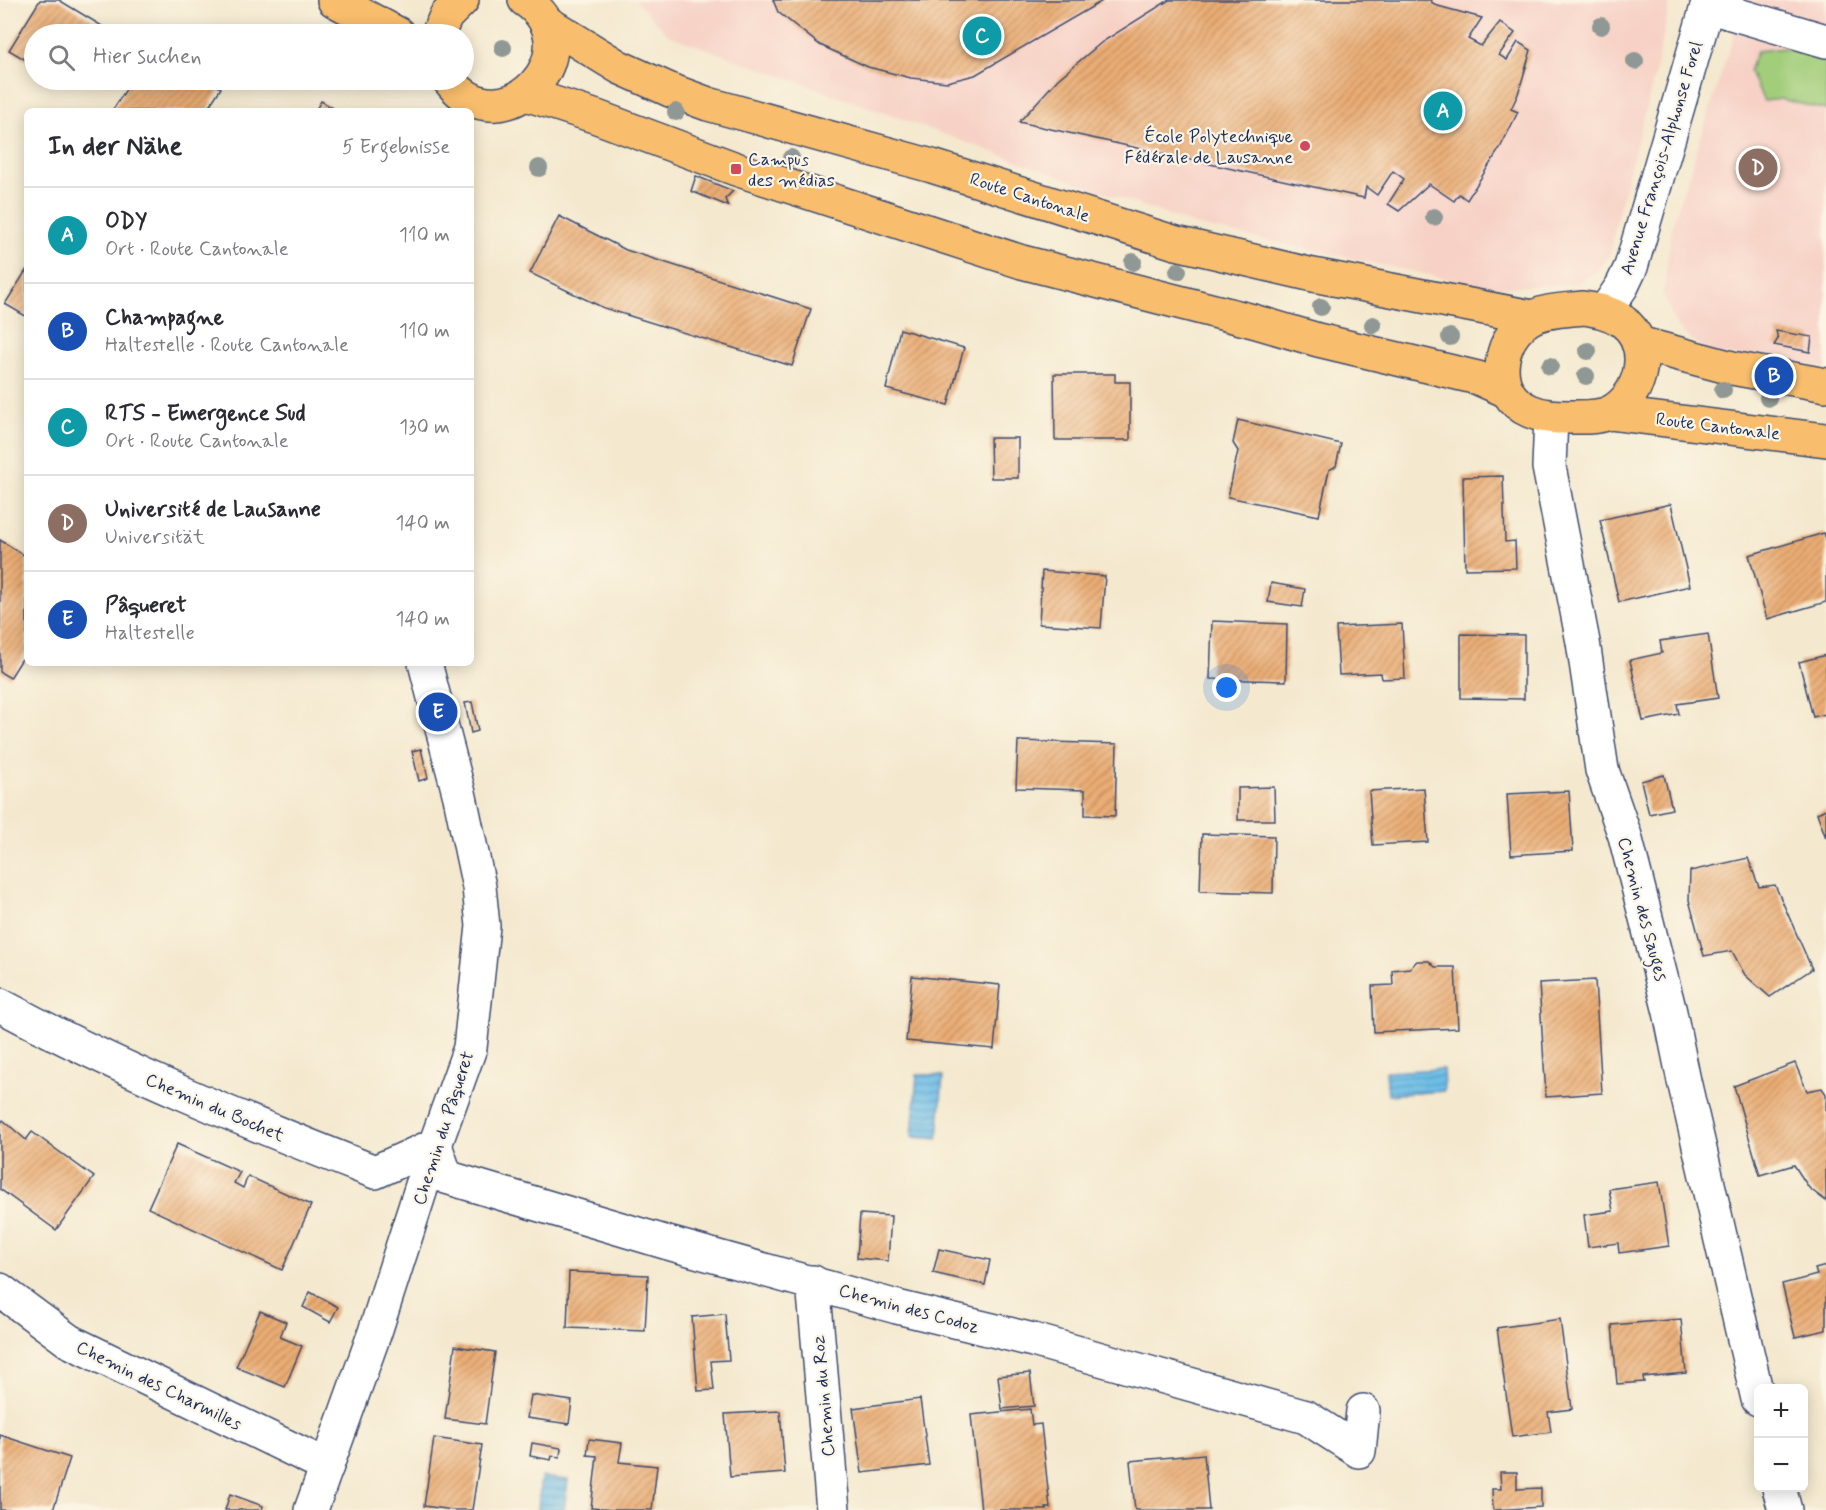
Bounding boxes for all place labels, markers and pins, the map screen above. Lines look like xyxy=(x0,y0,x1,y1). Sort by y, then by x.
pin: C xyxy=(962,14,1002,58)
pin: A xyxy=(1424,88,1462,134)
place label: École Polytechnique Fédérale de Lausanne xyxy=(1125,125,1293,170)
marker: École Polytechnique Fédérale de Lausanne xyxy=(1298,139,1312,153)
pin: D xyxy=(1738,146,1778,190)
place label: Campus des médias xyxy=(748,148,835,193)
marker: Campus des médias xyxy=(729,162,743,176)
pin: B xyxy=(1754,354,1794,398)
pin: E xyxy=(418,690,458,734)

